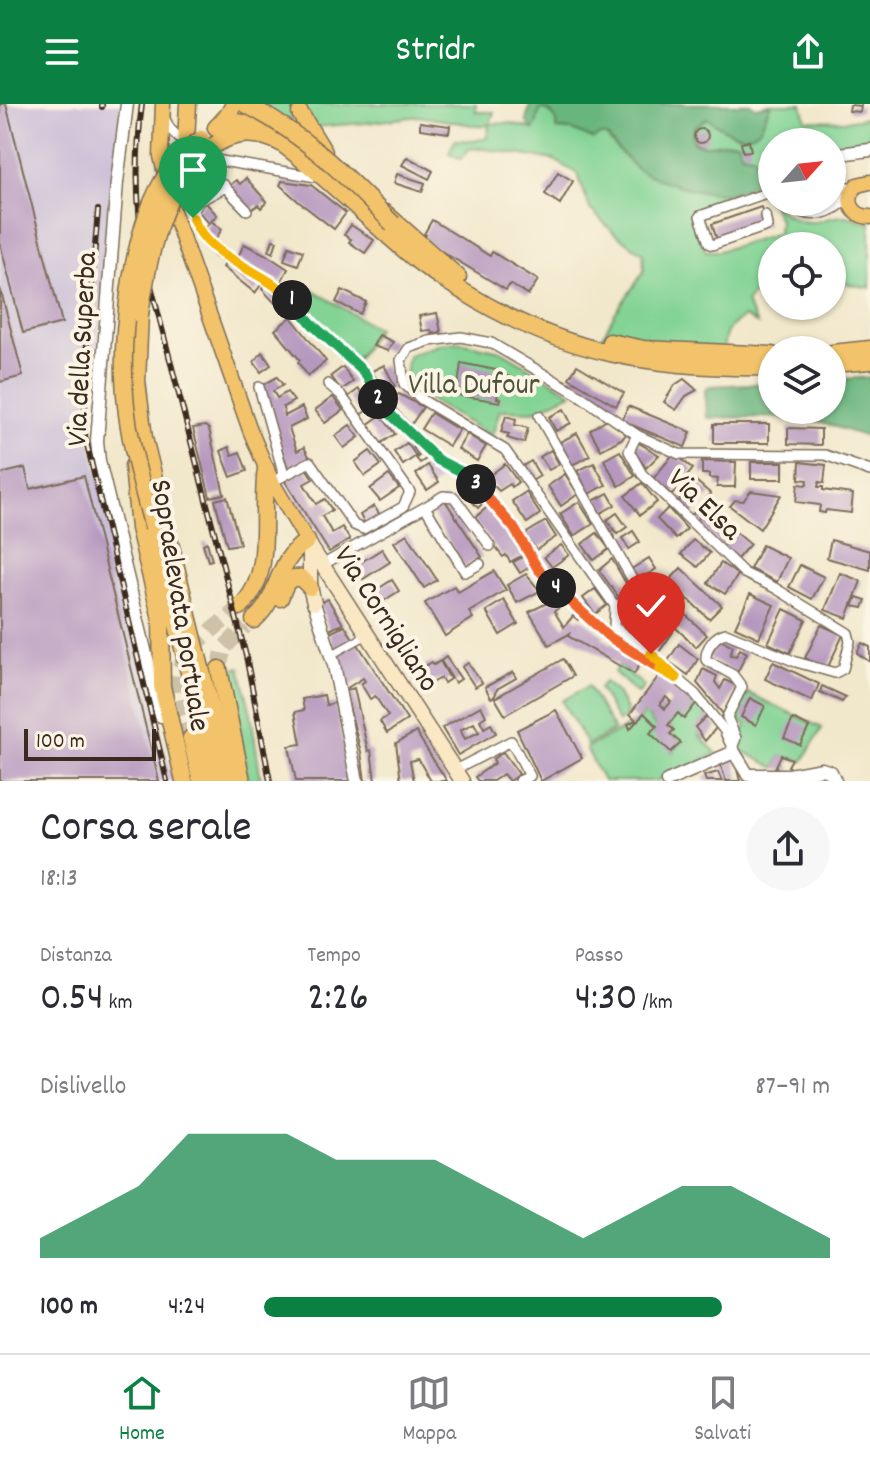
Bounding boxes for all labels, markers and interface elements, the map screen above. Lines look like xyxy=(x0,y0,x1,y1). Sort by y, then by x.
text: Stridr xyxy=(395,26,475,78)
icon: menu xyxy=(40,30,84,74)
icon: share xyxy=(786,30,830,74)
north arrow xyxy=(758,128,846,216)
map controls xyxy=(758,128,846,424)
pin xyxy=(159,136,227,218)
icon: arrive xyxy=(171,148,215,192)
button: locate xyxy=(758,232,846,320)
street label: Via della Superba xyxy=(58,250,111,448)
pin: 1 xyxy=(272,280,312,320)
text: 1 xyxy=(290,284,294,315)
button: layers xyxy=(758,336,846,424)
park label: Villa Dufour xyxy=(408,366,540,409)
pin: 2 xyxy=(358,379,398,419)
text: 2 xyxy=(373,383,383,414)
street label: Via Elsa xyxy=(656,460,750,553)
pin: 3 xyxy=(456,464,496,504)
text: 3 xyxy=(471,468,481,499)
street label: Sopraelevata portuale xyxy=(136,477,219,735)
street label: Via Cornigliano xyxy=(321,539,448,702)
pin: 4 xyxy=(536,568,576,608)
text: 4 xyxy=(551,572,561,603)
pin xyxy=(617,572,685,654)
icon: check xyxy=(629,584,673,628)
scale bar xyxy=(24,725,156,761)
text: 100 m xyxy=(36,727,85,758)
text: Corsa serale xyxy=(40,799,252,862)
button: share xyxy=(746,807,830,891)
text: 18:13 xyxy=(40,861,78,898)
text: Distanza xyxy=(40,941,112,972)
text: Tempo xyxy=(307,941,361,972)
text: Passo xyxy=(575,941,623,972)
text: 0.54 xyxy=(40,972,104,1029)
text: 2:26 xyxy=(307,972,369,1029)
text: 4:30 xyxy=(575,972,637,1029)
text: km xyxy=(104,988,133,1019)
text: /km xyxy=(637,988,673,1019)
text: Dislivello xyxy=(40,1069,126,1106)
text: 87–91 m xyxy=(755,1069,830,1106)
text: 100 m xyxy=(40,1289,98,1326)
text: 4:24 xyxy=(168,1289,205,1326)
tab: Home xyxy=(119,1371,165,1450)
tab: Mappa xyxy=(403,1371,456,1450)
tab: Salvati xyxy=(694,1371,751,1450)

